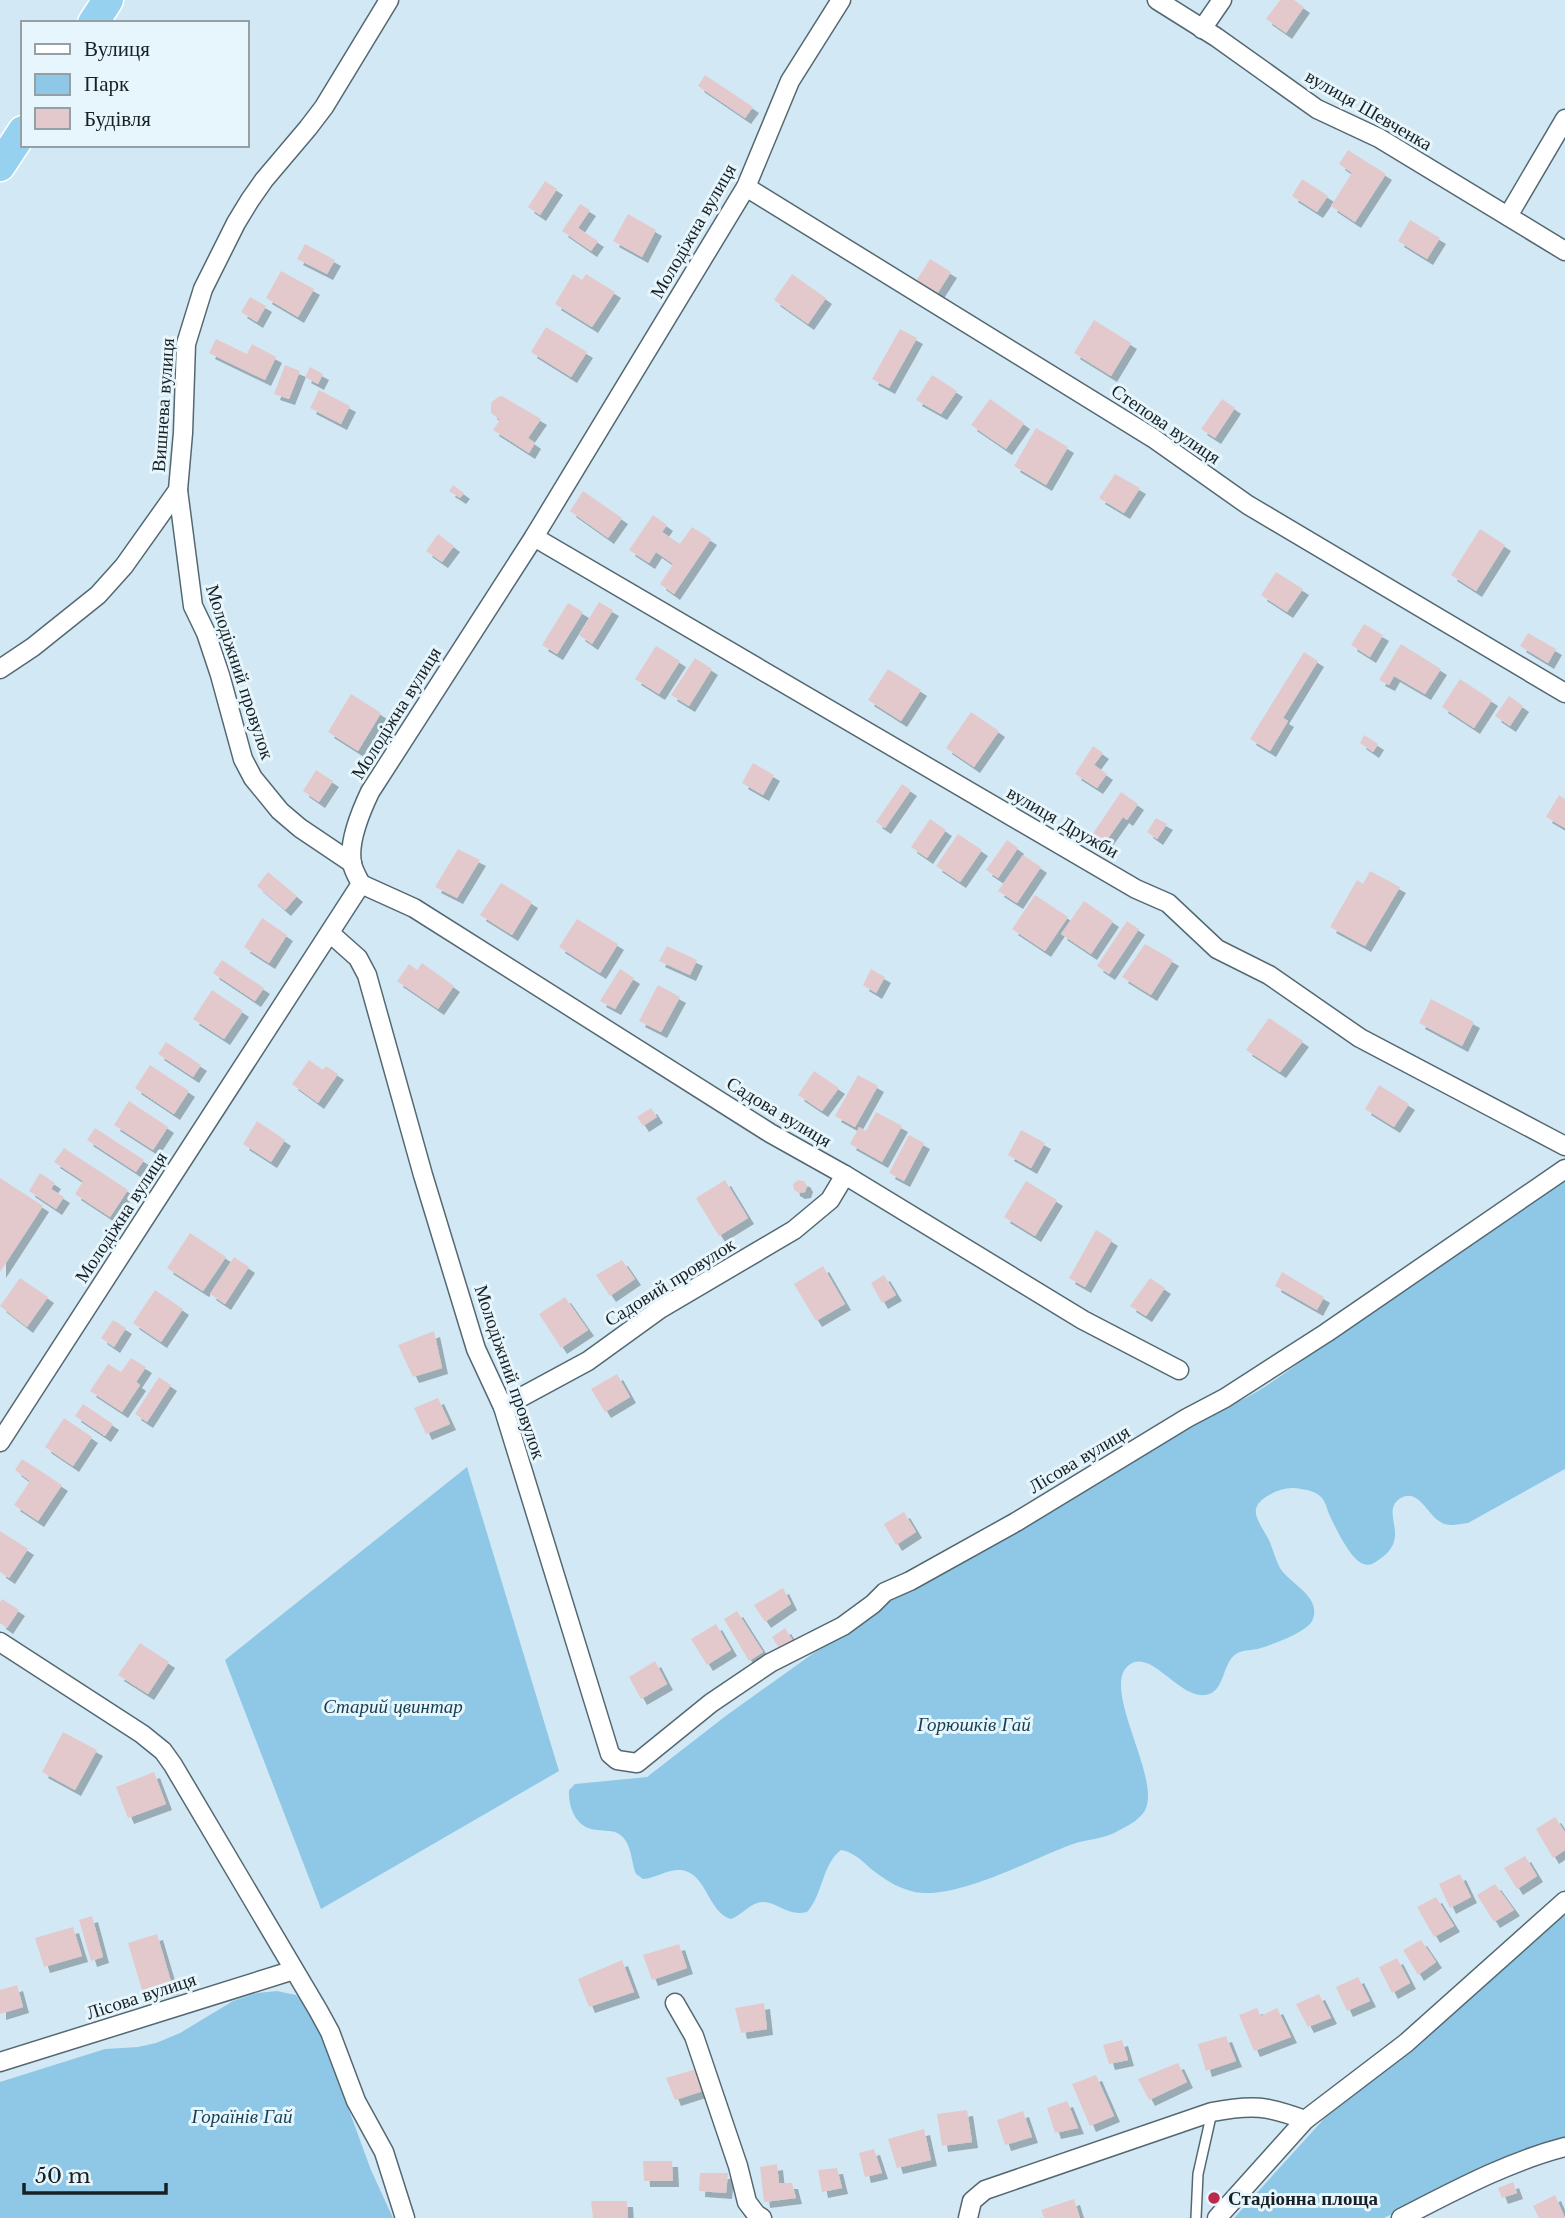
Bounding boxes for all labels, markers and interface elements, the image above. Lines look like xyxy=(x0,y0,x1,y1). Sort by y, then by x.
legend xyxy=(21,21,248,147)
text: Вулиця xyxy=(84,36,150,62)
street label: вулиця Шевченка xyxy=(1302,64,1437,156)
text: Парк xyxy=(84,71,130,97)
text: Будівля xyxy=(84,106,151,132)
street label: Молодіжна вулиця xyxy=(645,159,741,302)
street label: Вишнева вулиця xyxy=(147,337,179,473)
street label: Степова вулиця xyxy=(1107,379,1225,469)
street label: Молодіжний провулок xyxy=(201,582,279,763)
street label: Молодіжна вулиця xyxy=(346,642,446,783)
street label: вулиця Дружби xyxy=(1003,781,1123,863)
street label: Садова вулиця xyxy=(722,1072,836,1152)
street label: Молодіжна вулиця xyxy=(70,1147,172,1287)
street label: Садовий провулок xyxy=(601,1232,740,1331)
street label: Молодіжний провулок xyxy=(469,1282,551,1463)
street label: Лісова вулиця xyxy=(1024,1420,1134,1498)
park label: Старий цвинтар xyxy=(323,1695,463,1718)
park label: Горюшків Гай xyxy=(916,1713,1031,1736)
street label: Лісова вулиця xyxy=(83,1967,199,2025)
park label: Гораїнів Гай xyxy=(190,2105,293,2128)
scale bar xyxy=(24,2152,166,2196)
text: 50 m xyxy=(35,2163,91,2189)
place label: Стадіонна площа xyxy=(1228,2187,1379,2210)
marker: Стадіонна площа xyxy=(1206,2190,1222,2206)

